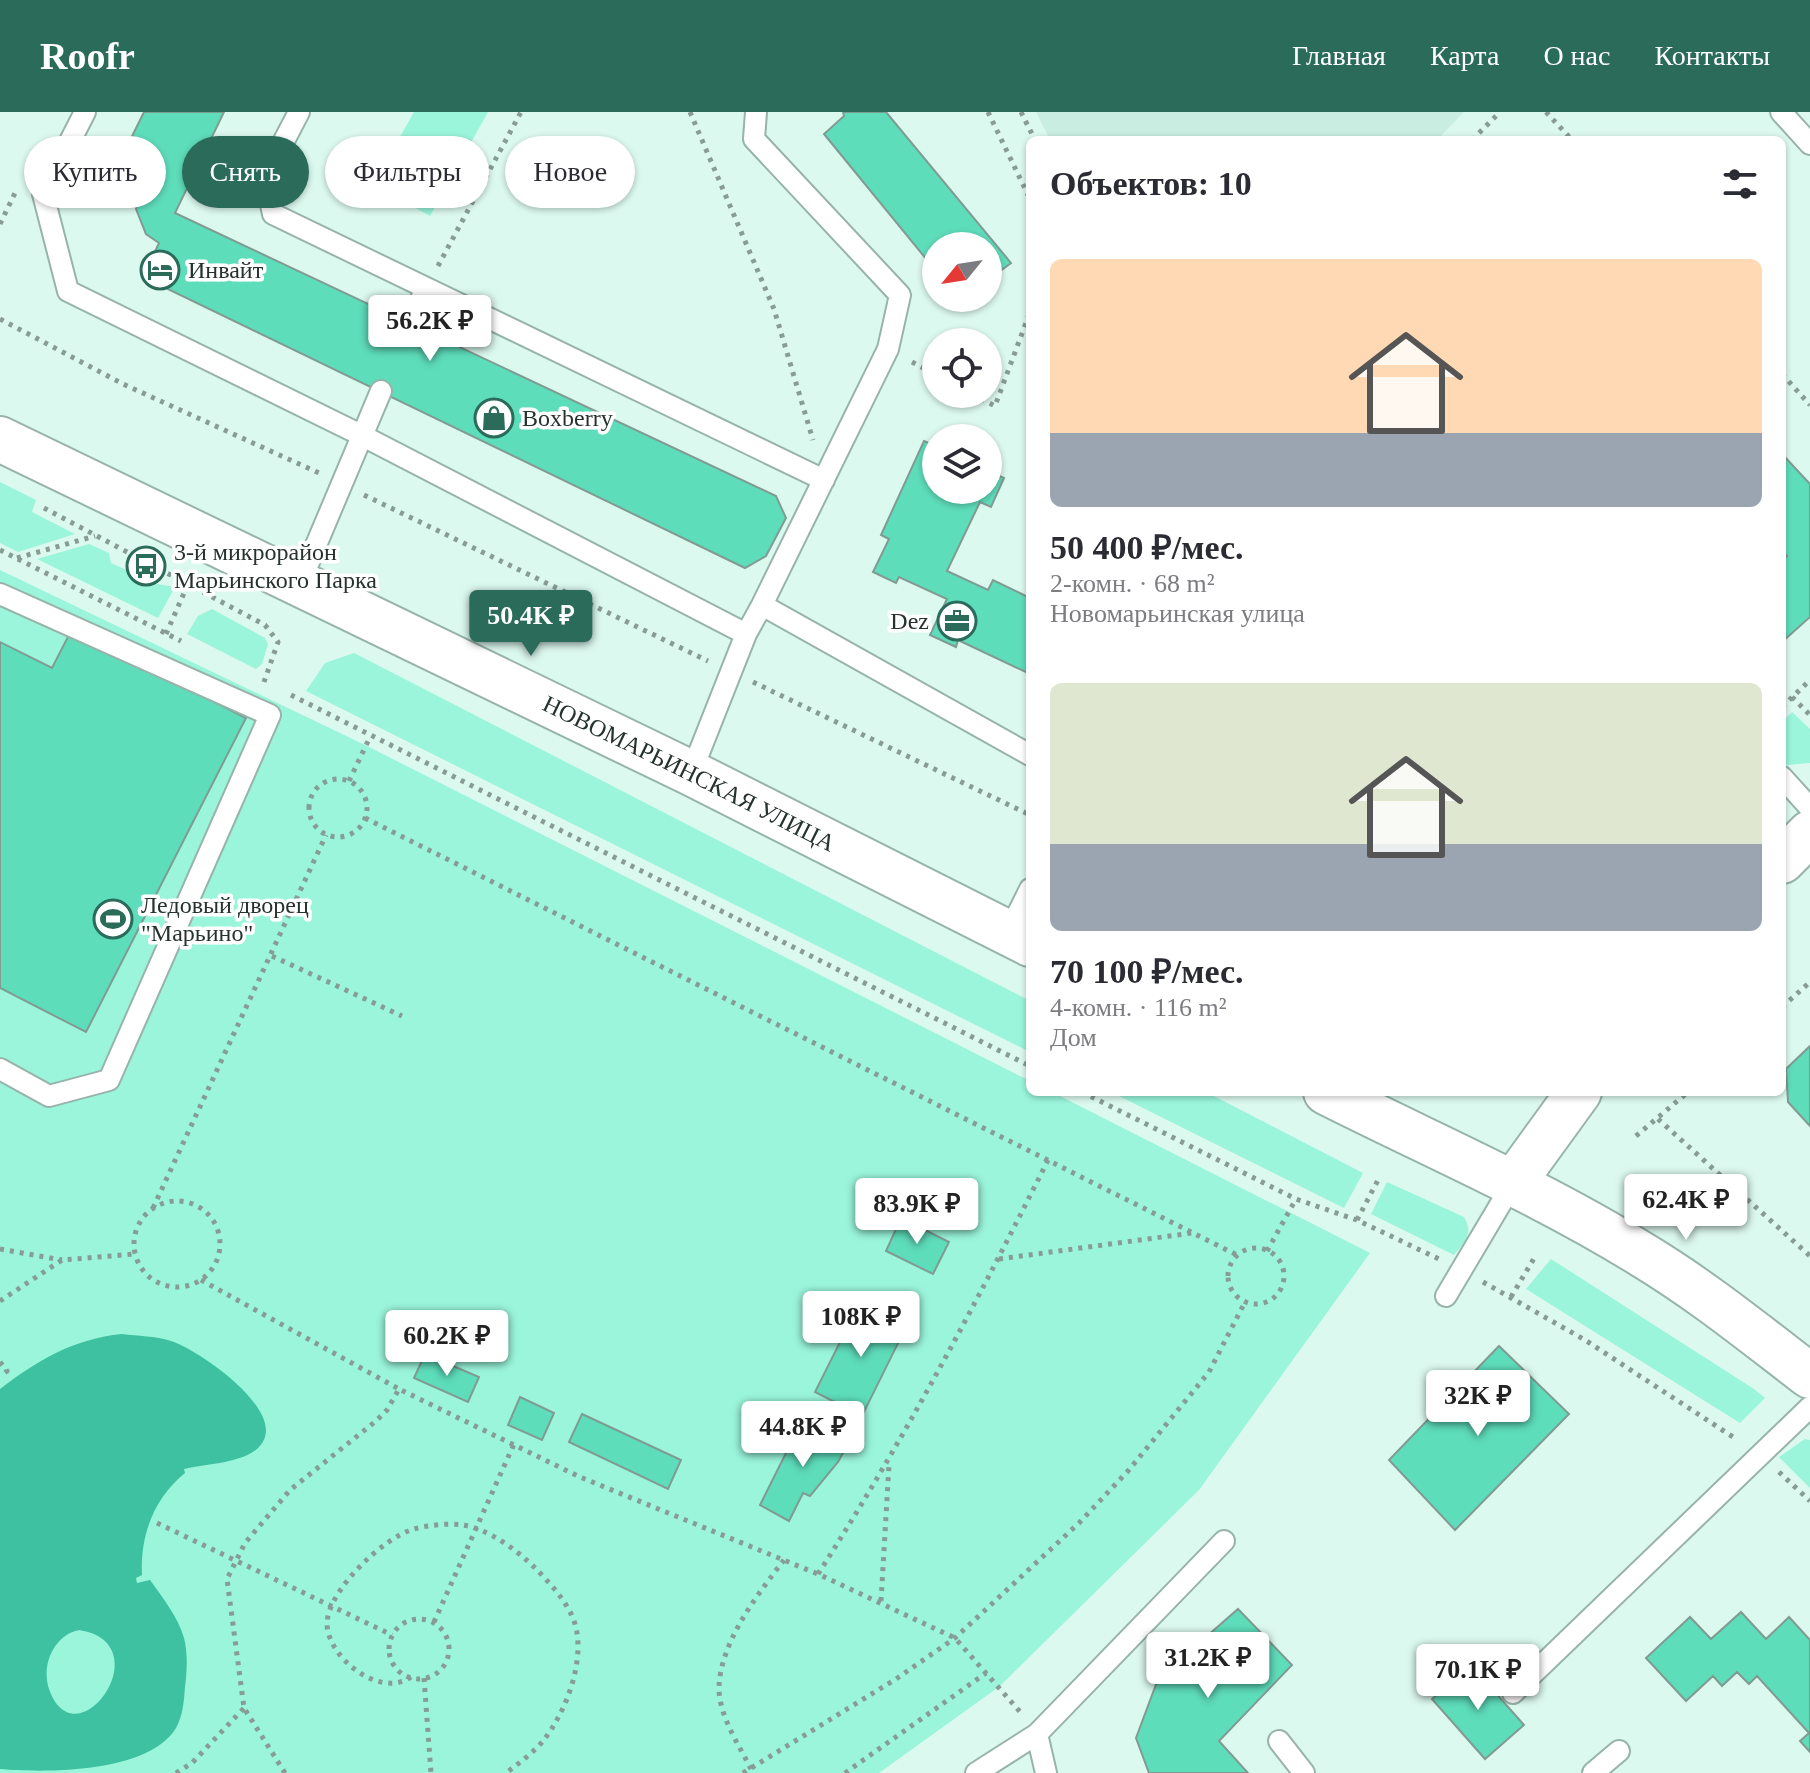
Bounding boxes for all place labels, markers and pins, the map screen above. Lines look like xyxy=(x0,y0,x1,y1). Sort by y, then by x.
hotel icon: Инвайт xyxy=(139,249,181,291)
place label: Инвайт xyxy=(188,257,264,283)
pin: 56.2K ₽ xyxy=(356,295,504,363)
shop icon: Boxberry xyxy=(473,397,515,439)
place label: Boxberry xyxy=(522,405,613,431)
place label: 3-й микрорайон Марьинского Парка xyxy=(174,539,377,593)
bus stop icon: 3-й микрорайон Марьинского Парка xyxy=(125,545,167,587)
pin: 50.4K ₽ xyxy=(457,590,605,658)
office icon: Dez xyxy=(936,600,978,642)
place label: Dez xyxy=(890,608,929,634)
place label: Ледовый дворец "Марьино" xyxy=(141,892,309,946)
sports icon: Ледовый дворец "Марьино" xyxy=(92,898,134,940)
pin: 62.4K ₽ xyxy=(1612,1174,1760,1242)
pin: 83.9K ₽ xyxy=(843,1178,991,1246)
pin: 108K ₽ xyxy=(796,1291,926,1359)
pin: 60.2K ₽ xyxy=(373,1310,521,1378)
pin: 32K ₽ xyxy=(1422,1370,1534,1438)
pin: 44.8K ₽ xyxy=(729,1401,877,1469)
pin: 31.2K ₽ xyxy=(1134,1632,1282,1700)
pin: 70.1K ₽ xyxy=(1404,1644,1552,1712)

